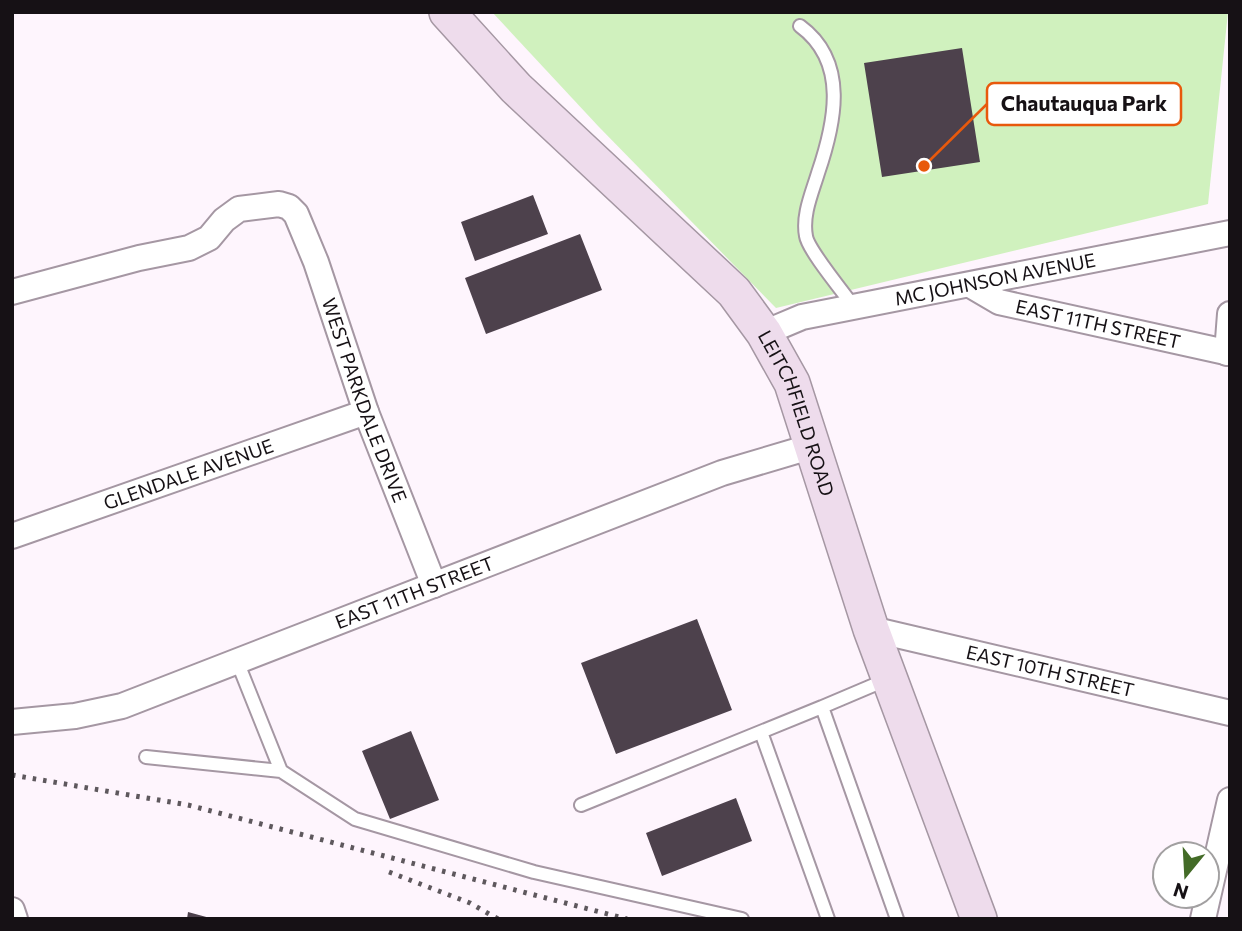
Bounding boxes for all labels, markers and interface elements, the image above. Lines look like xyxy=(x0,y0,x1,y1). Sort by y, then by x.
callout: Chautauqua Park xyxy=(987,83,1181,125)
text: Chautauqua Park xyxy=(1001,90,1167,115)
street label: MC JOHNSON AVENUE xyxy=(893,248,1097,310)
street label: EAST 11TH STREET xyxy=(1014,294,1183,353)
street label: WEST PARKDALE DRIVE xyxy=(318,295,412,506)
street label: LEITCHFIELD ROAD xyxy=(754,326,840,499)
street label: GLENDALE AVENUE xyxy=(100,433,276,514)
street label: EAST 11TH STREET xyxy=(332,551,497,633)
street label: EAST 10TH STREET xyxy=(964,640,1136,701)
north arrow xyxy=(1151,840,1221,910)
text: N xyxy=(1170,879,1191,905)

